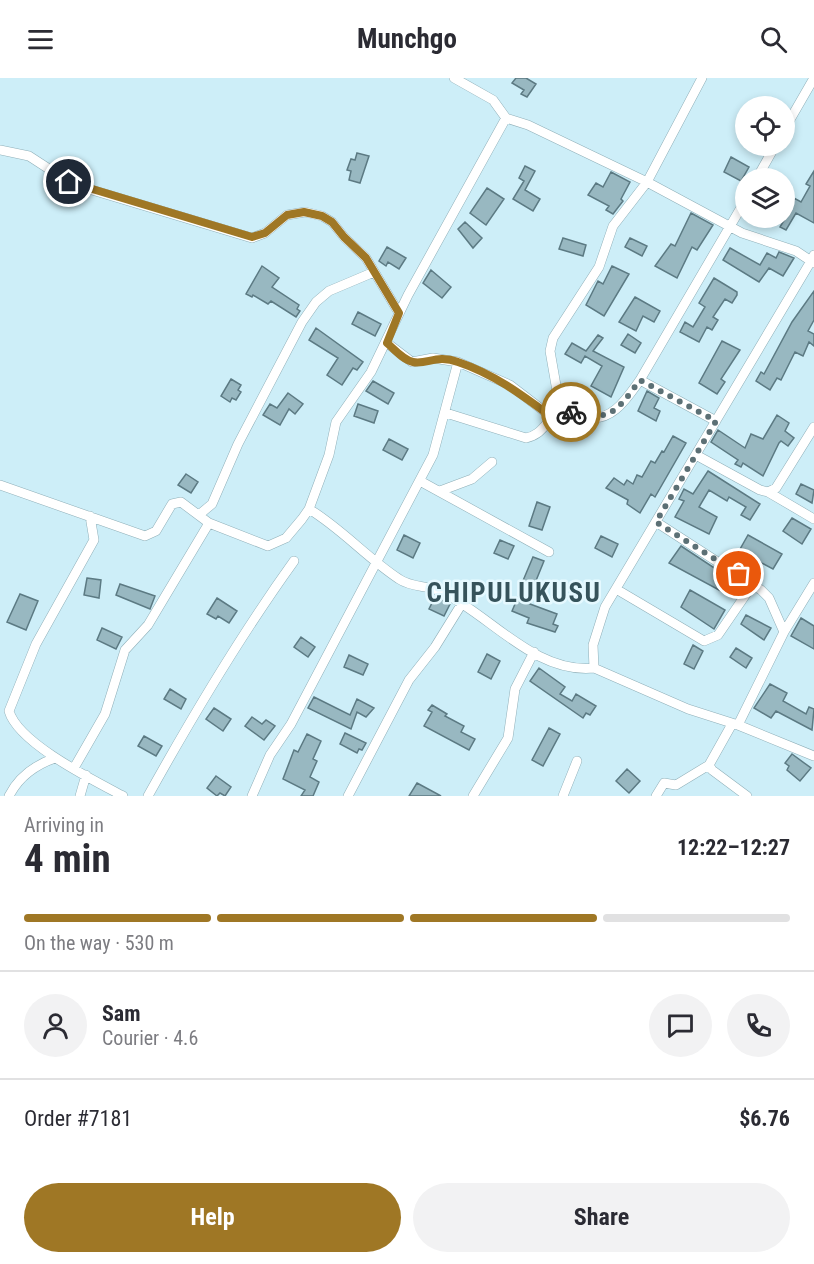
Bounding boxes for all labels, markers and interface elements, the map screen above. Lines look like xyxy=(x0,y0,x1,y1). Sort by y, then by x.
icon: menu xyxy=(24,23,57,56)
text: Munchgo xyxy=(357,23,457,55)
icon: search xyxy=(757,23,790,56)
map controls xyxy=(735,96,795,228)
button: locate xyxy=(735,96,795,156)
pin xyxy=(43,156,94,207)
icon: home xyxy=(52,165,85,198)
button: layers xyxy=(735,168,795,228)
courier xyxy=(541,382,601,442)
icon: bike xyxy=(555,396,588,429)
pin xyxy=(713,548,764,599)
icon: bag xyxy=(722,557,755,590)
district label: CHIPULUKUSU xyxy=(427,577,601,609)
text: Arriving in xyxy=(24,813,104,837)
text: 12:22–12:27 xyxy=(677,835,790,860)
text: 4 min xyxy=(24,836,111,882)
text: On the way · 530 m xyxy=(24,931,174,955)
button: person xyxy=(24,994,87,1057)
button: chat xyxy=(649,994,712,1057)
button: phone xyxy=(727,994,790,1057)
text: Sam xyxy=(102,1001,141,1026)
text: Courier · 4.6 xyxy=(102,1026,198,1050)
text: Order #7181 xyxy=(24,1106,132,1131)
text: $6.76 xyxy=(739,1106,790,1131)
button: Help xyxy=(24,1183,401,1252)
button: Share xyxy=(413,1183,790,1252)

